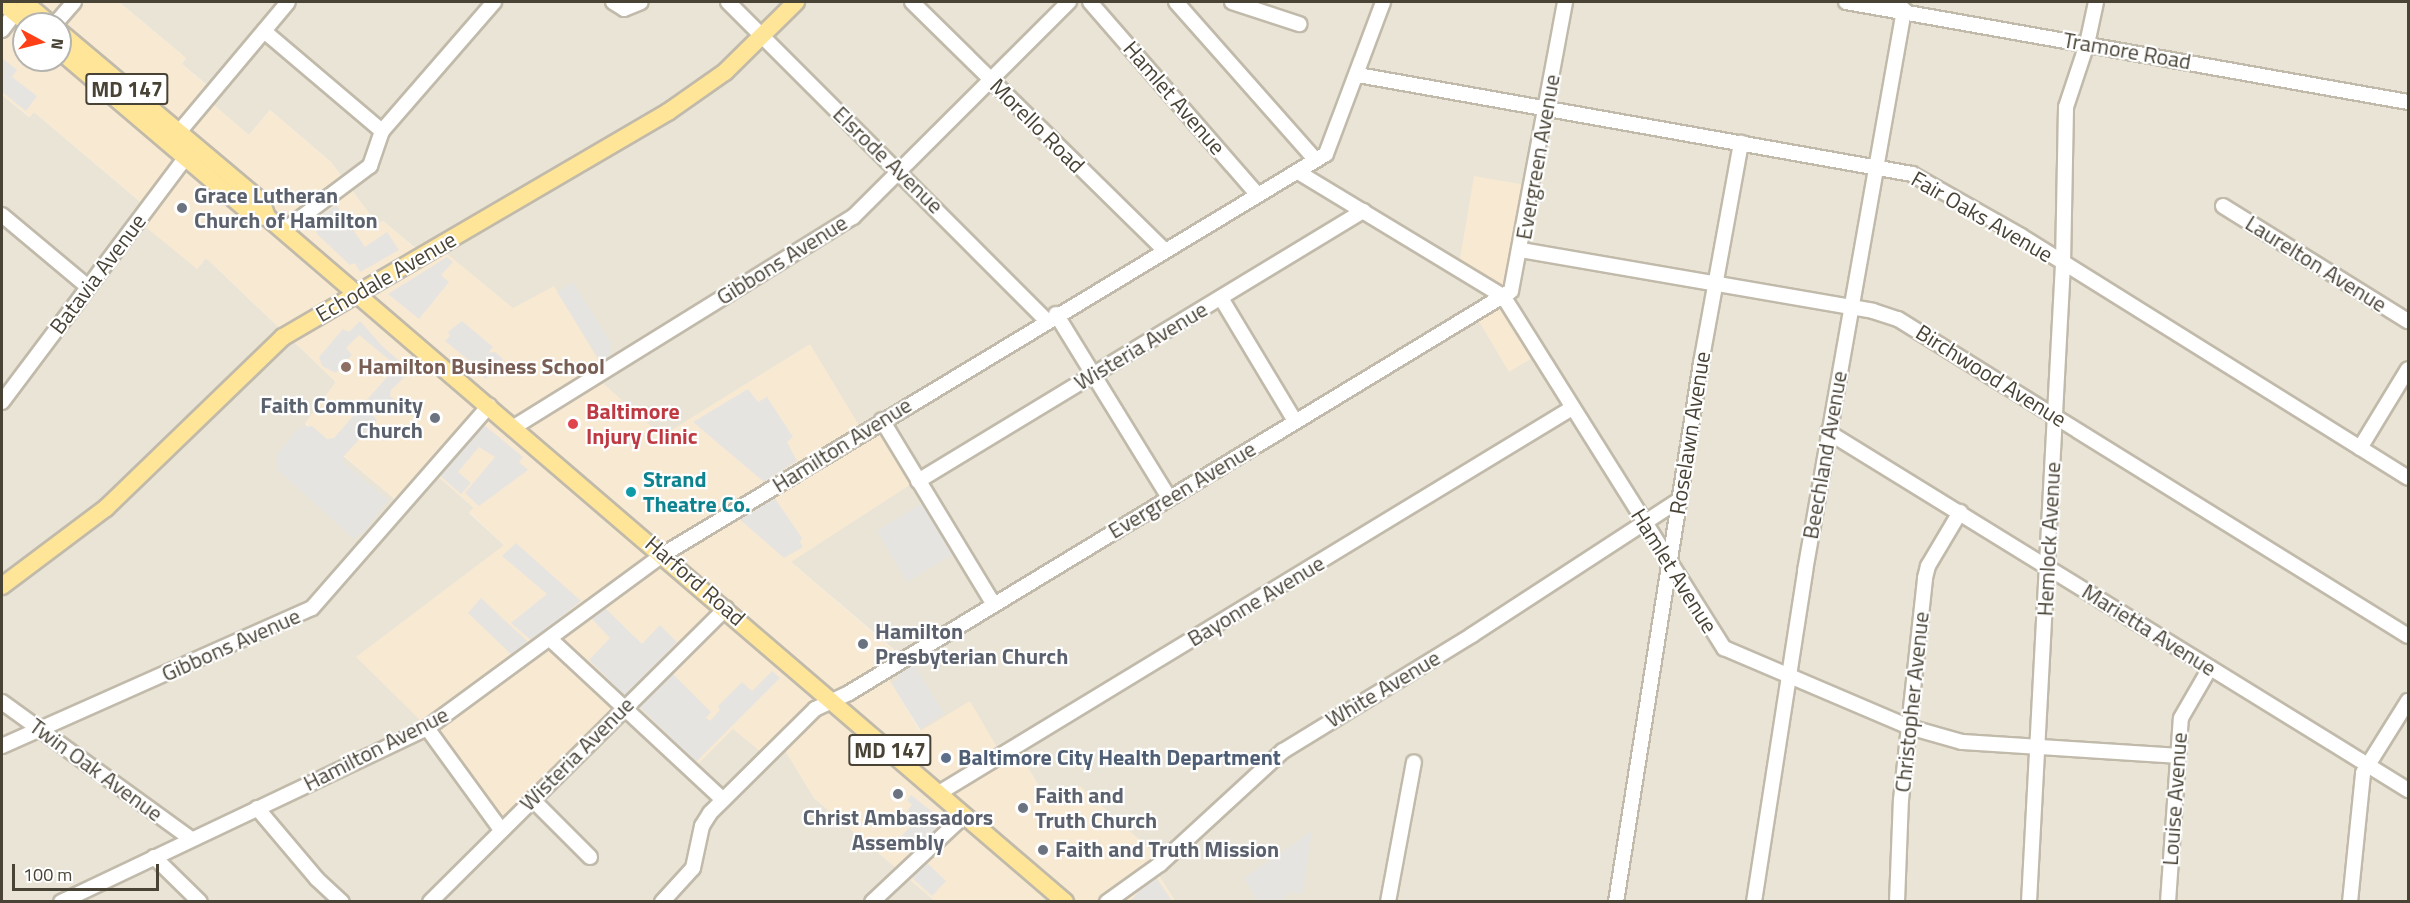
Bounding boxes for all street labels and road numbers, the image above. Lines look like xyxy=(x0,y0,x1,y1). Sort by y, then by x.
street label: Tramore Road xyxy=(2061,27,2193,75)
street label: Hamlet Avenue xyxy=(1118,36,1230,160)
road number: MD 147 xyxy=(85,71,169,107)
street label: Evergreen Avenue xyxy=(1510,72,1566,242)
street label: Morello Road xyxy=(984,73,1090,179)
street label: Elsrode Avenue xyxy=(827,101,949,219)
street label: Fair Oaks Avenue xyxy=(1907,166,2057,268)
street label: Batavia Avenue xyxy=(44,209,152,339)
street label: Gibbons Avenue xyxy=(712,209,852,311)
street label: Laurelton Avenue xyxy=(2240,210,2392,318)
street label: Echodale Avenue xyxy=(311,226,461,328)
street label: Wisteria Avenue xyxy=(1070,296,1212,396)
street label: Birchwood Avenue xyxy=(1911,319,2071,433)
street label: Roselawn Avenue xyxy=(1664,350,1716,516)
street label: Beechland Avenue xyxy=(1797,369,1853,541)
street label: Hamilton Avenue xyxy=(768,392,916,498)
street label: Evergreen Avenue xyxy=(1104,436,1260,544)
street label: Hemlock Avenue xyxy=(2032,461,2066,617)
street label: Hamlet Avenue xyxy=(1625,504,1723,638)
street label: Harford Road xyxy=(640,530,750,632)
street label: Bayonne Avenue xyxy=(1183,550,1329,652)
street label: Marietta Avenue xyxy=(2077,578,2221,682)
street label: Gibbons Avenue xyxy=(158,603,304,687)
street label: Christopher Avenue xyxy=(1889,610,1935,794)
street label: White Avenue xyxy=(1321,645,1445,733)
street label: Wisteria Avenue xyxy=(514,691,640,817)
street label: Hamilton Avenue xyxy=(299,701,453,797)
street label: Twin Oak Avenue xyxy=(24,713,168,827)
street label: Louise Avenue xyxy=(2157,731,2193,867)
road number: MD 147 xyxy=(848,732,932,768)

